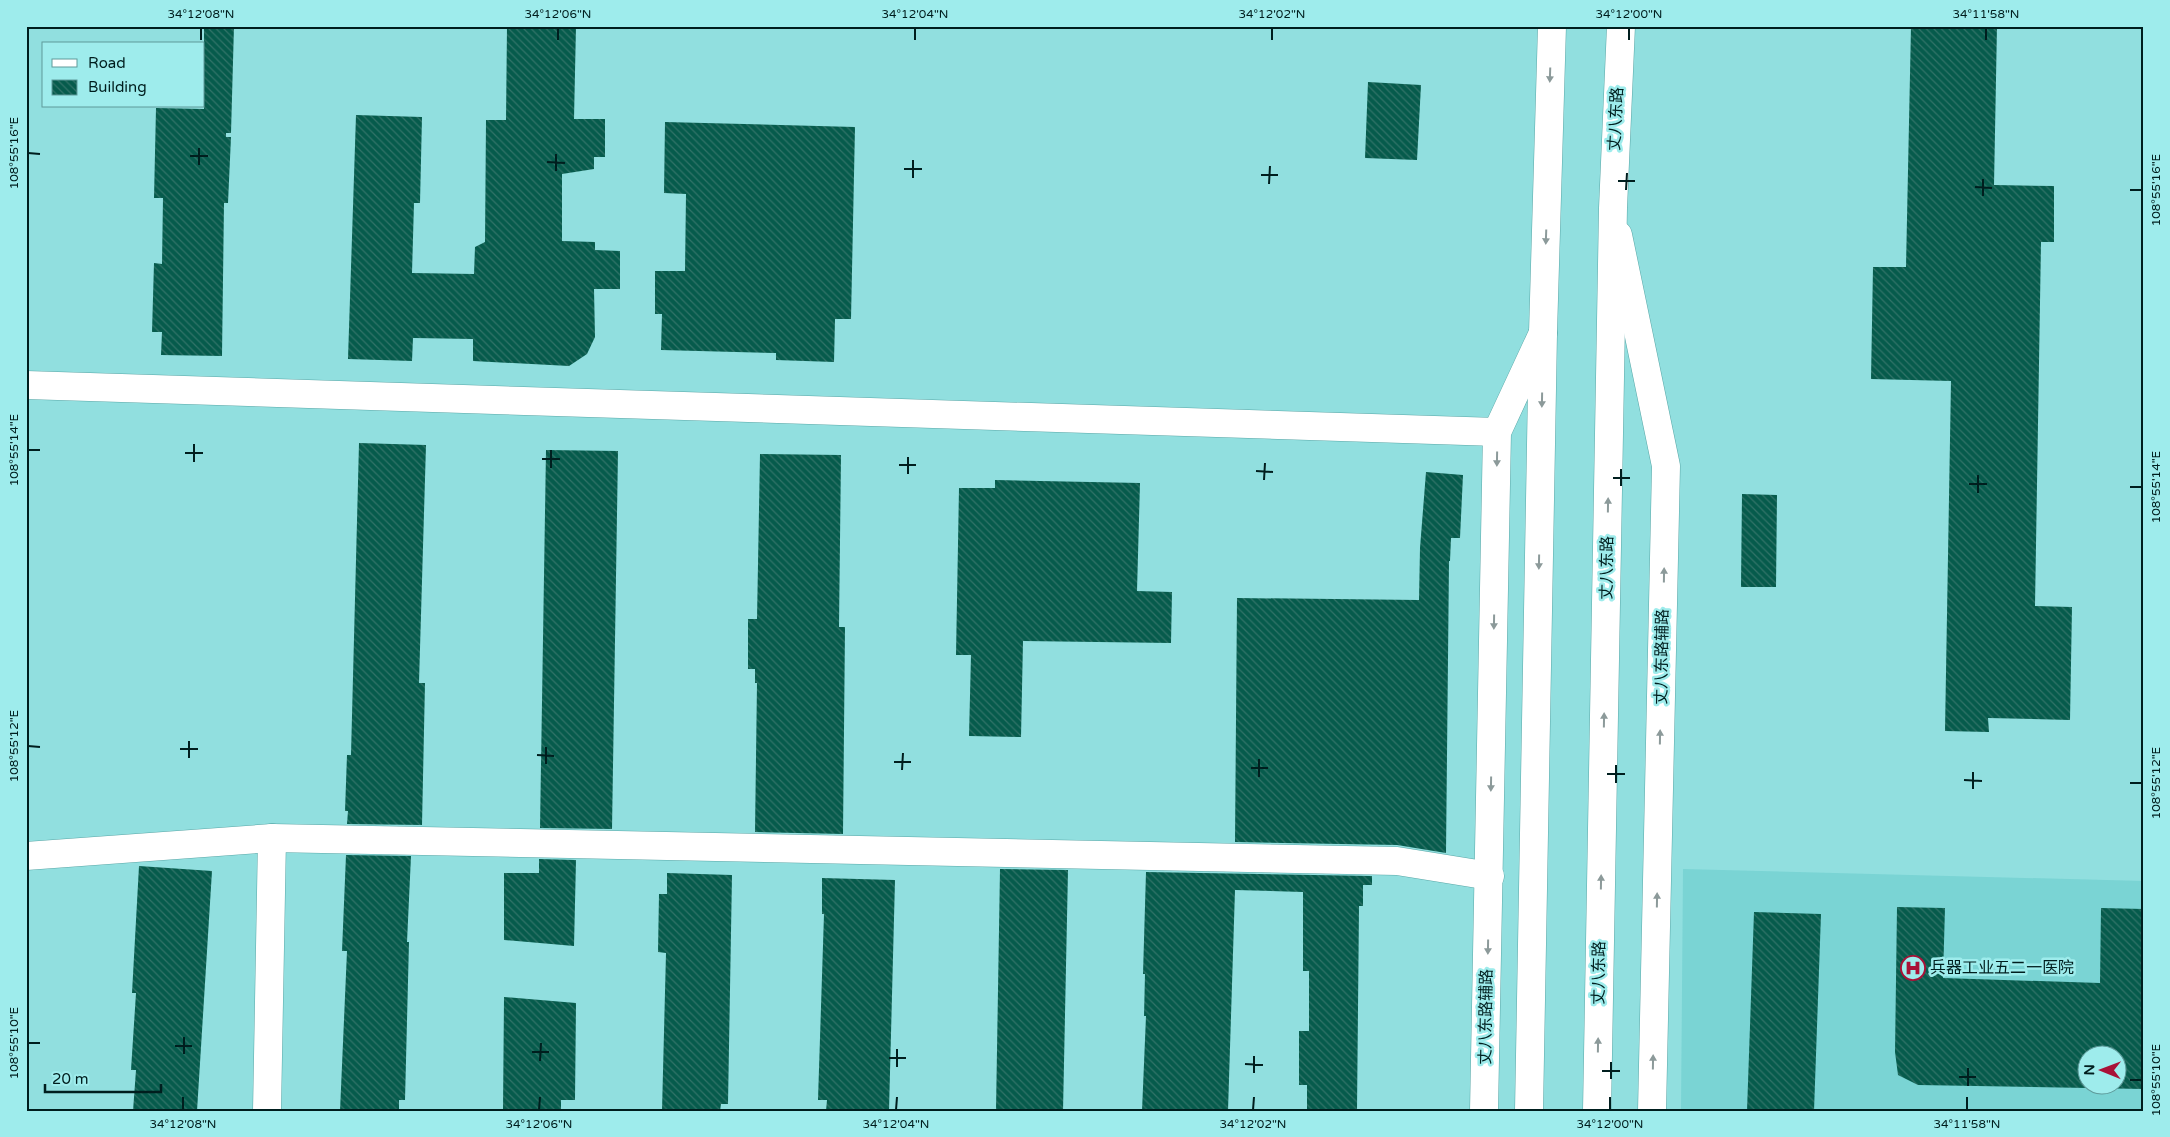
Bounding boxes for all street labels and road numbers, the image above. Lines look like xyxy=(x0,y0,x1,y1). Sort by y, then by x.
street label: 丈八东路 xyxy=(1604,87,1628,151)
street label: 丈八东路 xyxy=(1596,536,1618,600)
street label: 丈八东路辅路 xyxy=(1651,609,1673,705)
street label: 丈八东路 xyxy=(1588,941,1610,1005)
street label: 丈八东路辅路 xyxy=(1475,969,1497,1065)

